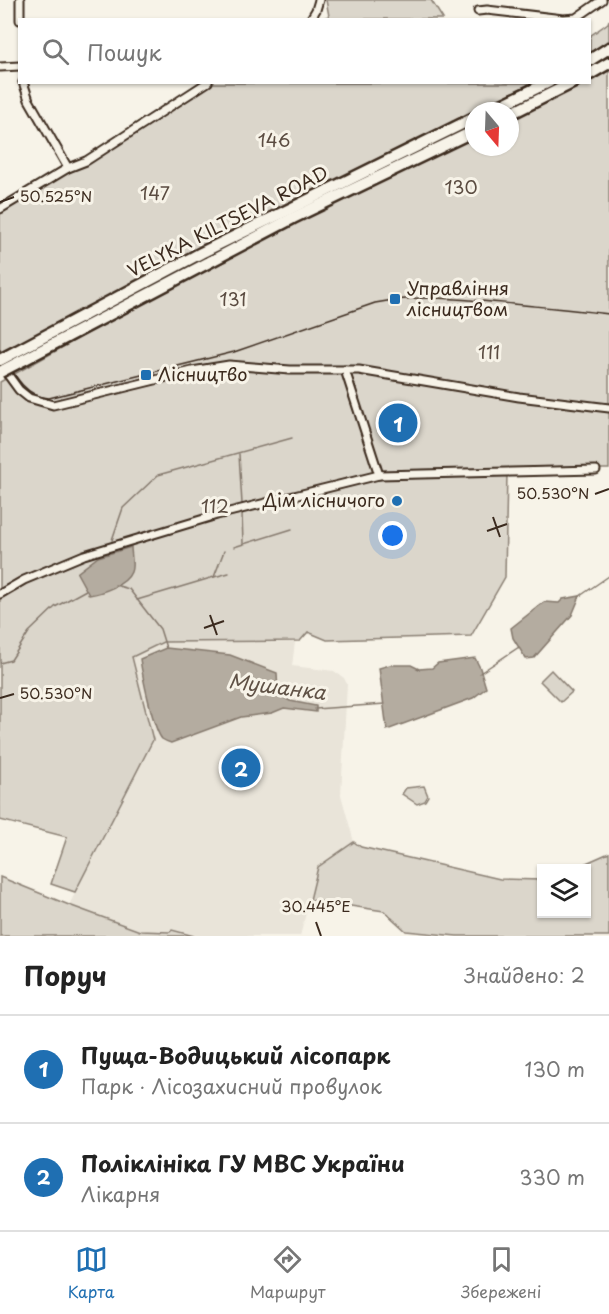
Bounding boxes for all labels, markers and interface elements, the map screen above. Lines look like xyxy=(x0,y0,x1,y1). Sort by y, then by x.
search box xyxy=(18,18,591,84)
icon: search xyxy=(39,35,72,68)
text: Пошук xyxy=(87,35,162,68)
north arrow xyxy=(465,102,519,156)
park label: 146 xyxy=(258,126,290,153)
street label: VELYKA KILTSEVA ROAD xyxy=(122,158,332,283)
park label: 130 xyxy=(444,173,478,200)
park label: 147 xyxy=(140,179,170,206)
text: 50.525°N xyxy=(20,184,92,207)
place label: Управління лісництвом xyxy=(406,274,509,322)
park label: 131 xyxy=(220,285,246,312)
marker: Управління лісництвом xyxy=(388,292,402,306)
park label: 111 xyxy=(478,338,500,365)
place label: Лісництво xyxy=(158,360,247,387)
marker: Лісництво xyxy=(139,368,153,382)
pin: 1 xyxy=(378,400,418,446)
text: 50.530°N xyxy=(517,481,589,504)
place label: Дім лісничого xyxy=(262,486,385,513)
park label: 112 xyxy=(201,492,229,519)
marker: Дім лісничого xyxy=(390,494,404,508)
your location xyxy=(378,521,407,550)
water label: Мушанка xyxy=(227,665,328,707)
text: 50.530°N xyxy=(20,681,92,704)
pin: 2 xyxy=(222,746,260,790)
map controls xyxy=(537,864,591,918)
button: layers xyxy=(537,864,591,918)
text: 30.445°E xyxy=(281,894,351,917)
text: Поруч xyxy=(24,956,107,995)
text: Знайдено: 2 xyxy=(464,960,585,990)
text: Пуща-Водицький лісопарк xyxy=(81,1038,390,1071)
text: 1 xyxy=(39,1054,48,1084)
text: 130 m xyxy=(525,1054,585,1084)
text: Парк · Лісозахисний провулок xyxy=(81,1071,382,1101)
text: Поліклініка ГУ МВС України xyxy=(81,1146,405,1179)
text: 2 xyxy=(36,1162,51,1192)
text: 330 m xyxy=(519,1162,585,1192)
text: Лікарня xyxy=(81,1179,160,1209)
tab: Карта xyxy=(68,1243,115,1303)
tab: Маршрут xyxy=(250,1243,326,1303)
tab: Збережені xyxy=(461,1243,541,1303)

